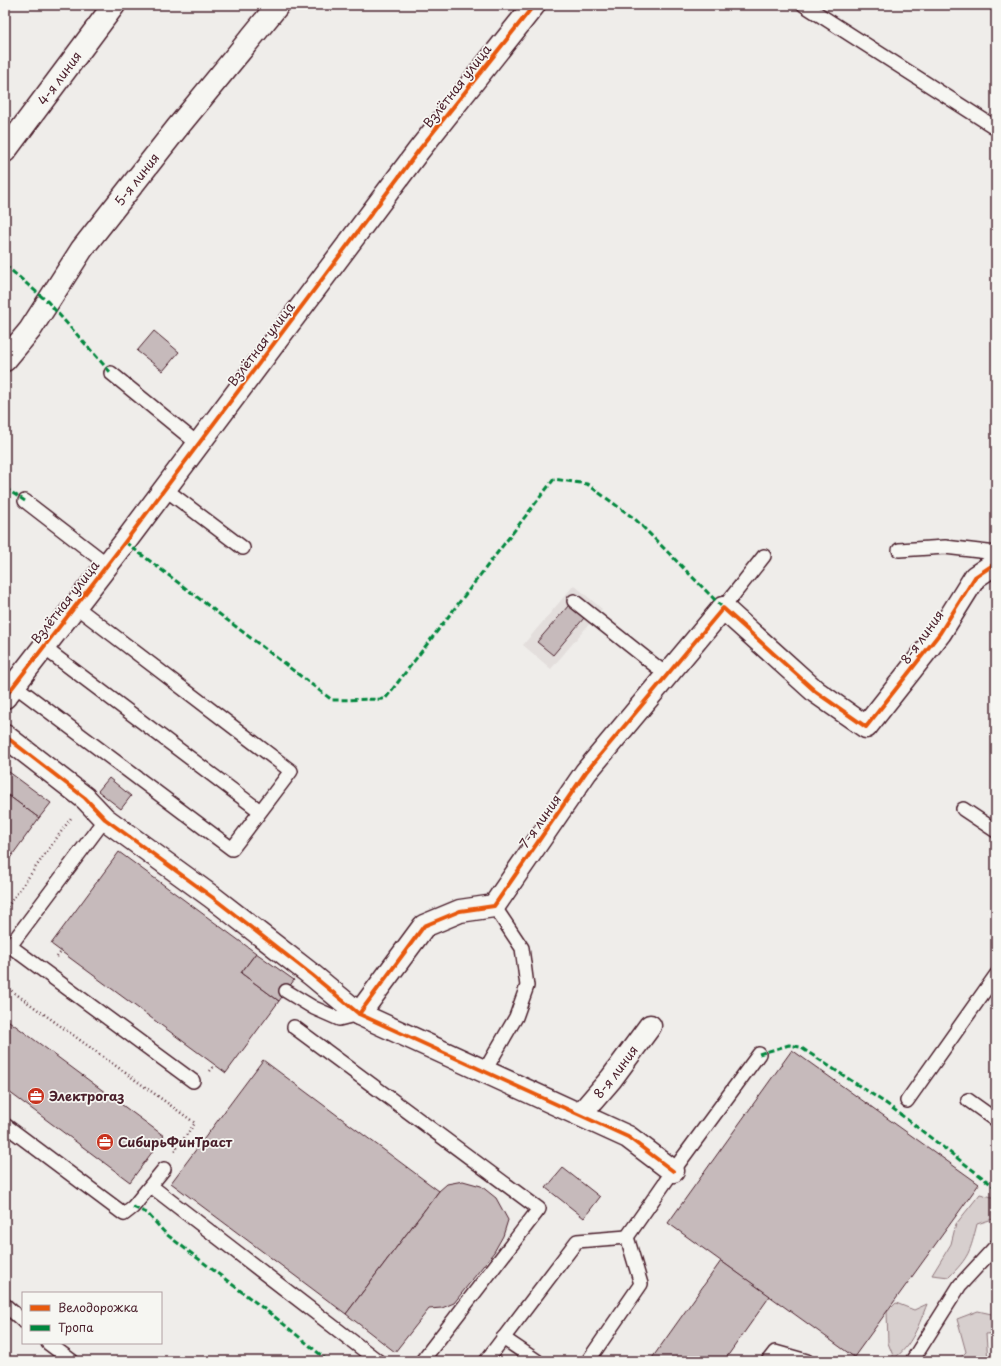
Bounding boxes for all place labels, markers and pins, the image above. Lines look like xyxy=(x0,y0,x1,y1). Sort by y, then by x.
office icon: Электрогаз xyxy=(26,1086,46,1106)
place label: Электрогаз xyxy=(49,1086,125,1105)
office icon: СибирьФинТраст xyxy=(95,1132,115,1152)
place label: СибирьФинТраст xyxy=(118,1132,233,1151)

